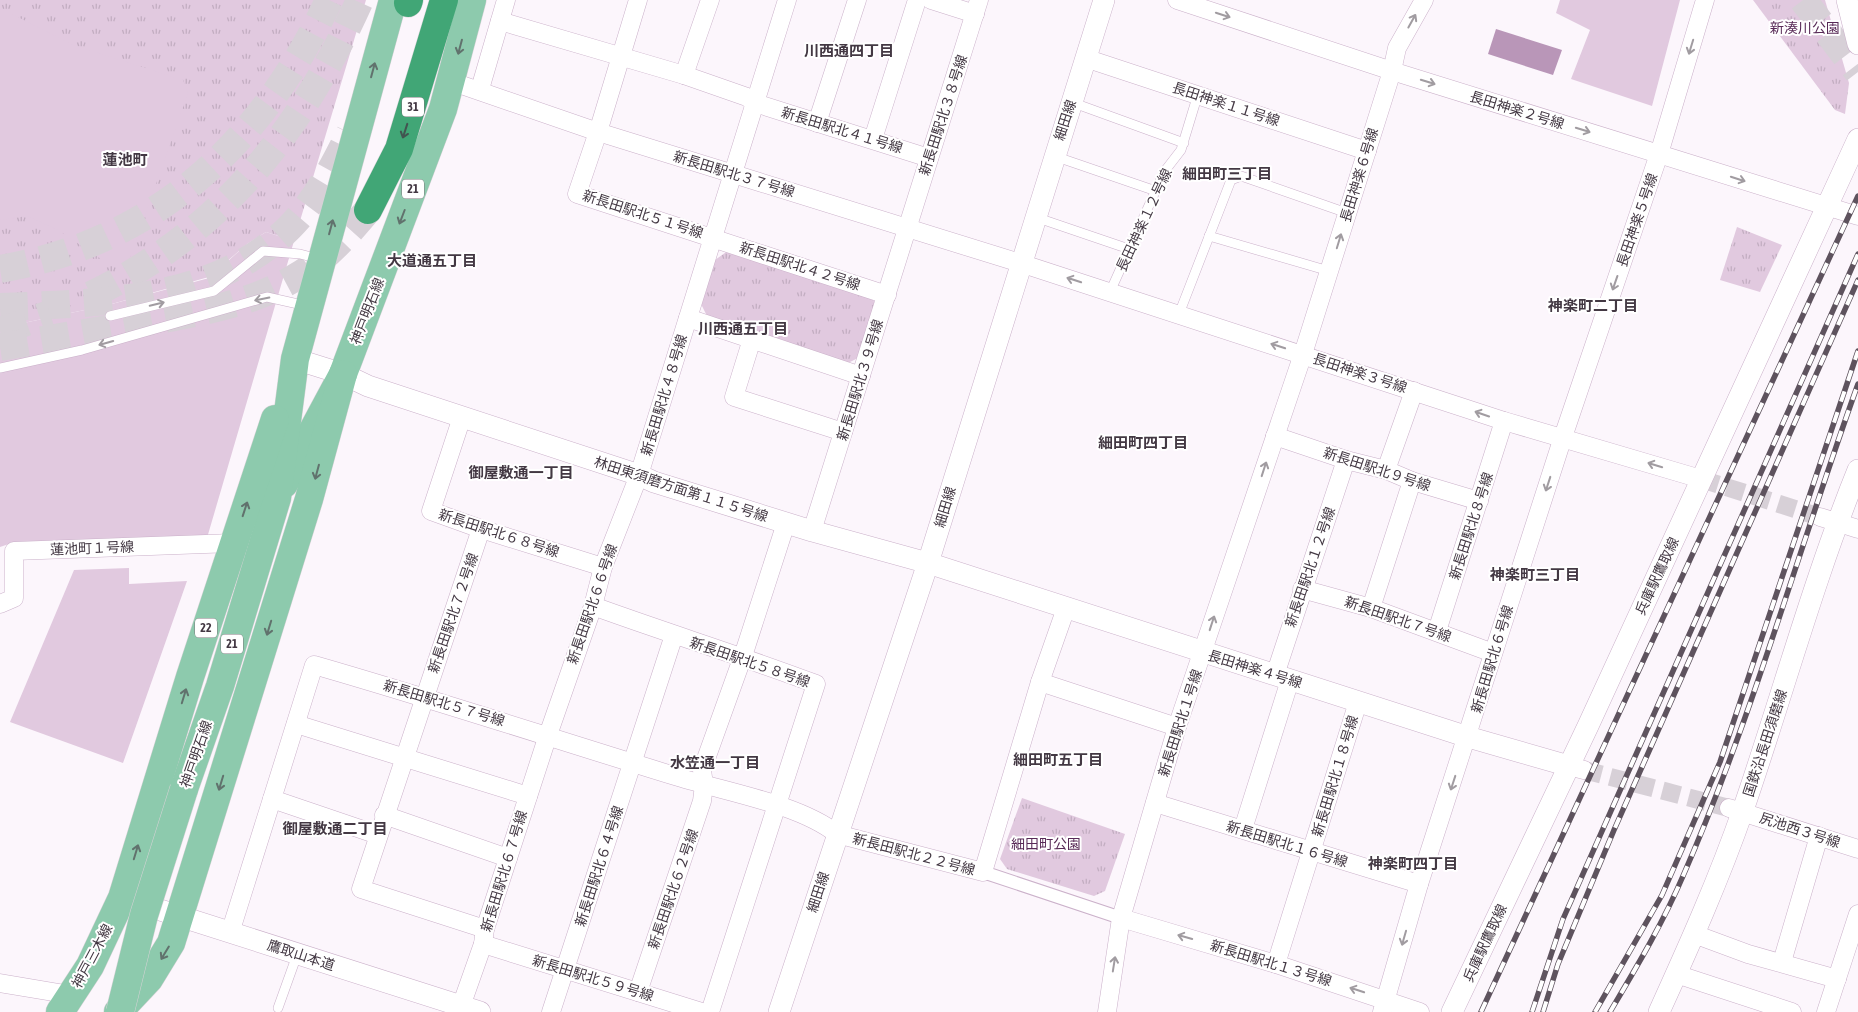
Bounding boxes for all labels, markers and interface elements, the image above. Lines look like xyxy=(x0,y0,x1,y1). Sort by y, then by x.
one-way arrow xyxy=(1215,11,1231,21)
one-way arrow xyxy=(1408,14,1417,29)
park label: 新湊川公園 xyxy=(1770,20,1840,36)
one-way arrow xyxy=(1686,38,1696,54)
one-way arrow xyxy=(454,39,464,55)
district label: 川西通四丁目 xyxy=(804,42,894,59)
street label: 新長田駅北３８号線 xyxy=(916,53,970,177)
one-way arrow xyxy=(369,63,379,79)
one-way arrow xyxy=(1419,78,1435,87)
street label: 長田神楽１１号線 xyxy=(1170,79,1282,129)
street label: 長田神楽２号線 xyxy=(1468,88,1566,132)
road number: 31 xyxy=(402,98,424,116)
street label: 細田線 xyxy=(1051,98,1079,142)
street label: 新長田駅北４１号線 xyxy=(779,104,905,156)
one-way arrow xyxy=(400,122,409,138)
street label: 長田神楽６号線 xyxy=(1337,126,1381,224)
one-way arrow xyxy=(1575,126,1591,136)
street label: 新長田駅北３７号線 xyxy=(671,148,797,200)
district label: 蓮池町 xyxy=(102,151,148,168)
district label: 細田町三丁目 xyxy=(1182,165,1272,182)
street label: 長田神楽１２号線 xyxy=(1113,166,1175,274)
street label: 長田神楽５号線 xyxy=(1613,171,1661,269)
one-way arrow xyxy=(1729,175,1745,185)
road number: 21 xyxy=(402,180,424,198)
street label: 新長田駅北５１号線 xyxy=(581,187,705,241)
one-way arrow xyxy=(397,209,406,225)
one-way arrow xyxy=(326,220,336,236)
one-way arrow xyxy=(1334,233,1344,249)
street label: 新長田駅北４２号線 xyxy=(738,239,862,293)
district label: 大道通五丁目 xyxy=(387,252,477,269)
one-way arrow xyxy=(1610,274,1620,290)
street label: 神戸明石線 xyxy=(347,275,387,347)
one-way arrow xyxy=(1066,275,1082,284)
one-way arrow xyxy=(254,295,270,305)
district label: 神楽町二丁目 xyxy=(1547,297,1638,314)
one-way arrow xyxy=(149,299,165,308)
street label: 新長田駅北３９号線 xyxy=(834,317,886,443)
district label: 川西通五丁目 xyxy=(698,320,788,337)
street label: 新長田駅北４８号線 xyxy=(638,332,690,458)
one-way arrow xyxy=(98,339,114,348)
one-way arrow xyxy=(1271,341,1287,350)
street label: 長田神楽３号線 xyxy=(1311,350,1409,396)
one-way arrow xyxy=(1475,409,1491,418)
district label: 細田町四丁目 xyxy=(1098,434,1188,451)
street label: 新長田駅北９号線 xyxy=(1321,444,1433,494)
street label: 林田東須磨方面第１１５号線 xyxy=(592,453,770,525)
one-way arrow xyxy=(1647,460,1663,470)
one-way arrow xyxy=(1260,462,1269,477)
one-way arrow xyxy=(311,464,321,480)
district label: 御屋敷通一丁目 xyxy=(468,464,574,481)
street label: 新長田駅北８号線 xyxy=(1446,470,1496,582)
one-way arrow xyxy=(1543,476,1552,491)
street label: 細田線 xyxy=(931,485,959,529)
one-way arrow xyxy=(241,501,250,517)
street label: 新長田駅北１２号線 xyxy=(1282,505,1338,629)
street label: 新長田駅北６８号線 xyxy=(437,506,561,560)
street label: 兵庫駅鷹取線 xyxy=(1632,535,1682,617)
street label: 蓮池町１号線 xyxy=(50,539,134,557)
street label: 新長田駅北６６号線 xyxy=(564,542,620,666)
street label: 新長田駅北７２号線 xyxy=(425,551,481,675)
district label: 神楽町三丁目 xyxy=(1489,566,1580,583)
street label: 新長田駅北７号線 xyxy=(1342,593,1454,645)
street label: 新長田駅北６号線 xyxy=(1468,603,1516,715)
one-way arrow xyxy=(1208,615,1218,631)
road number: 22 xyxy=(195,618,217,638)
one-way arrow xyxy=(264,619,274,635)
road number: 21 xyxy=(221,634,243,654)
street label: 新長田駅北５８号線 xyxy=(688,634,812,690)
street label: 長田神楽４号線 xyxy=(1206,647,1304,691)
street label: 新長田駅北１号線 xyxy=(1155,667,1205,779)
street label: 新長田駅北５７号線 xyxy=(381,677,507,729)
street label: 国鉄沿長田須磨線 xyxy=(1740,687,1790,799)
one-way arrow xyxy=(179,689,189,705)
street label: 新長田駅北１８号線 xyxy=(1309,713,1361,839)
street label: 神戸明石線 xyxy=(177,718,215,790)
district label: 細田町五丁目 xyxy=(1013,751,1103,768)
district label: 水笠通一丁目 xyxy=(670,754,760,771)
one-way arrow xyxy=(216,774,225,790)
one-way arrow xyxy=(1447,775,1457,791)
street label: 新長田駅北６４号線 xyxy=(572,804,626,928)
street label: 新長田駅北６７号線 xyxy=(478,808,530,934)
street label: 尻池西３号線 xyxy=(1758,809,1842,851)
street label: 新長田駅北１６号線 xyxy=(1224,818,1350,870)
district label: 御屋敷通二丁目 xyxy=(282,820,388,837)
street label: 新長田駅北６２号線 xyxy=(645,827,701,951)
street label: 新長田駅北２２号線 xyxy=(851,830,977,878)
park label: 細田町公園 xyxy=(1011,836,1081,852)
one-way arrow xyxy=(132,844,141,860)
district label: 神楽町四丁目 xyxy=(1367,855,1458,872)
street label: 細田線 xyxy=(804,870,832,914)
street label: 兵庫駅鷹取線 xyxy=(1460,902,1510,984)
street label: 神戸三木線 xyxy=(69,921,115,991)
one-way arrow xyxy=(1398,930,1408,946)
one-way arrow xyxy=(1178,932,1194,942)
street label: 鷹取山本道 xyxy=(265,937,337,973)
street label: 新長田駅北１３号線 xyxy=(1208,937,1334,989)
one-way arrow xyxy=(160,946,170,960)
street label: 新長田駅北５９号線 xyxy=(530,952,656,1004)
one-way arrow xyxy=(1110,956,1120,972)
one-way arrow xyxy=(1350,985,1366,994)

